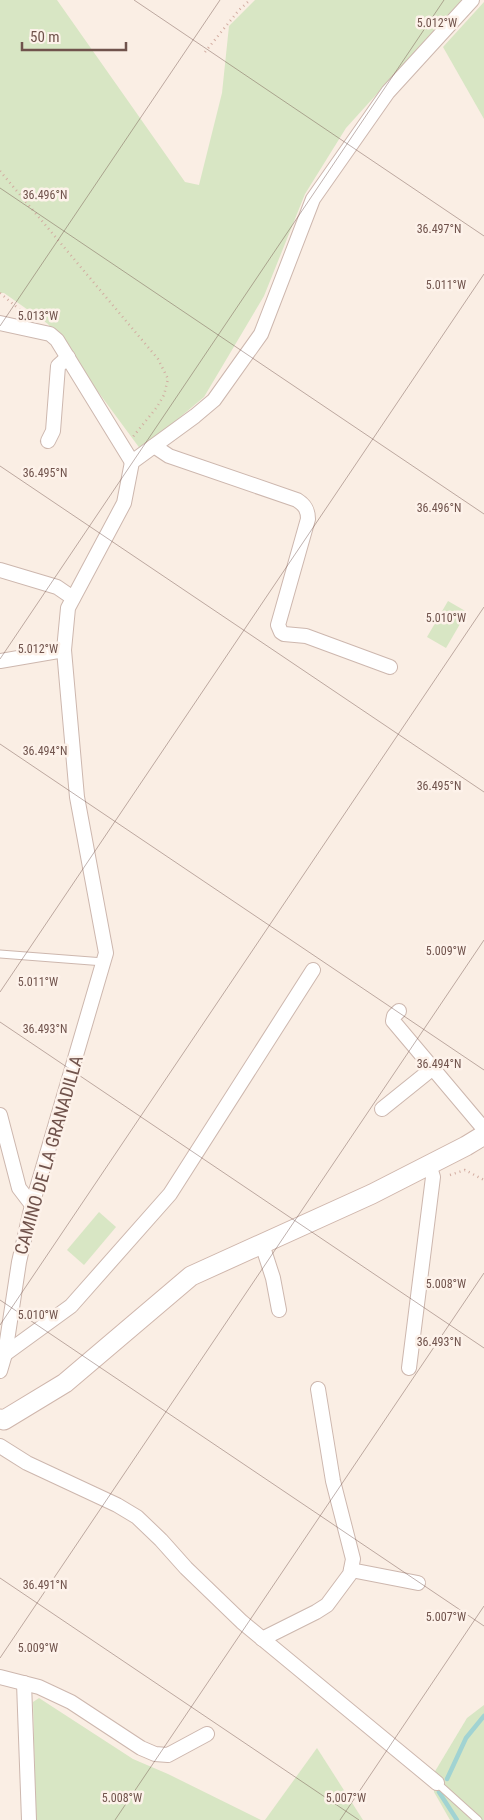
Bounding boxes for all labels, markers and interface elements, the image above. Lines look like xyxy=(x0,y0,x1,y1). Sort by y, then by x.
text: 5.012°W xyxy=(417,16,457,30)
scale bar xyxy=(22,20,126,52)
text: 50 m xyxy=(30,28,60,46)
text: 36.496°N xyxy=(23,188,67,202)
text: 36.497°N xyxy=(417,222,461,236)
text: 5.011°W xyxy=(426,278,466,292)
text: 5.013°W xyxy=(18,309,58,323)
text: 36.495°N xyxy=(23,466,67,480)
text: 36.496°N xyxy=(417,501,461,515)
text: 5.010°W xyxy=(426,611,466,625)
text: 5.012°W xyxy=(18,642,58,656)
text: 36.494°N xyxy=(23,744,67,758)
text: 36.495°N xyxy=(417,779,461,793)
text: 5.009°W xyxy=(426,944,466,958)
text: 5.011°W xyxy=(18,975,58,989)
text: 36.493°N xyxy=(23,1022,67,1036)
street label: CAMINO DE LA GRANADILLA xyxy=(10,1052,87,1257)
text: 36.494°N xyxy=(417,1057,461,1071)
text: 5.008°W xyxy=(426,1277,466,1291)
text: 5.010°W xyxy=(18,1308,58,1322)
text: 36.493°N xyxy=(417,1335,461,1349)
text: 36.491°N xyxy=(23,1578,67,1592)
text: 5.007°W xyxy=(426,1610,466,1624)
text: 5.009°W xyxy=(18,1641,58,1655)
text: 5.008°W xyxy=(102,1791,142,1805)
text: 5.007°W xyxy=(326,1791,366,1805)

